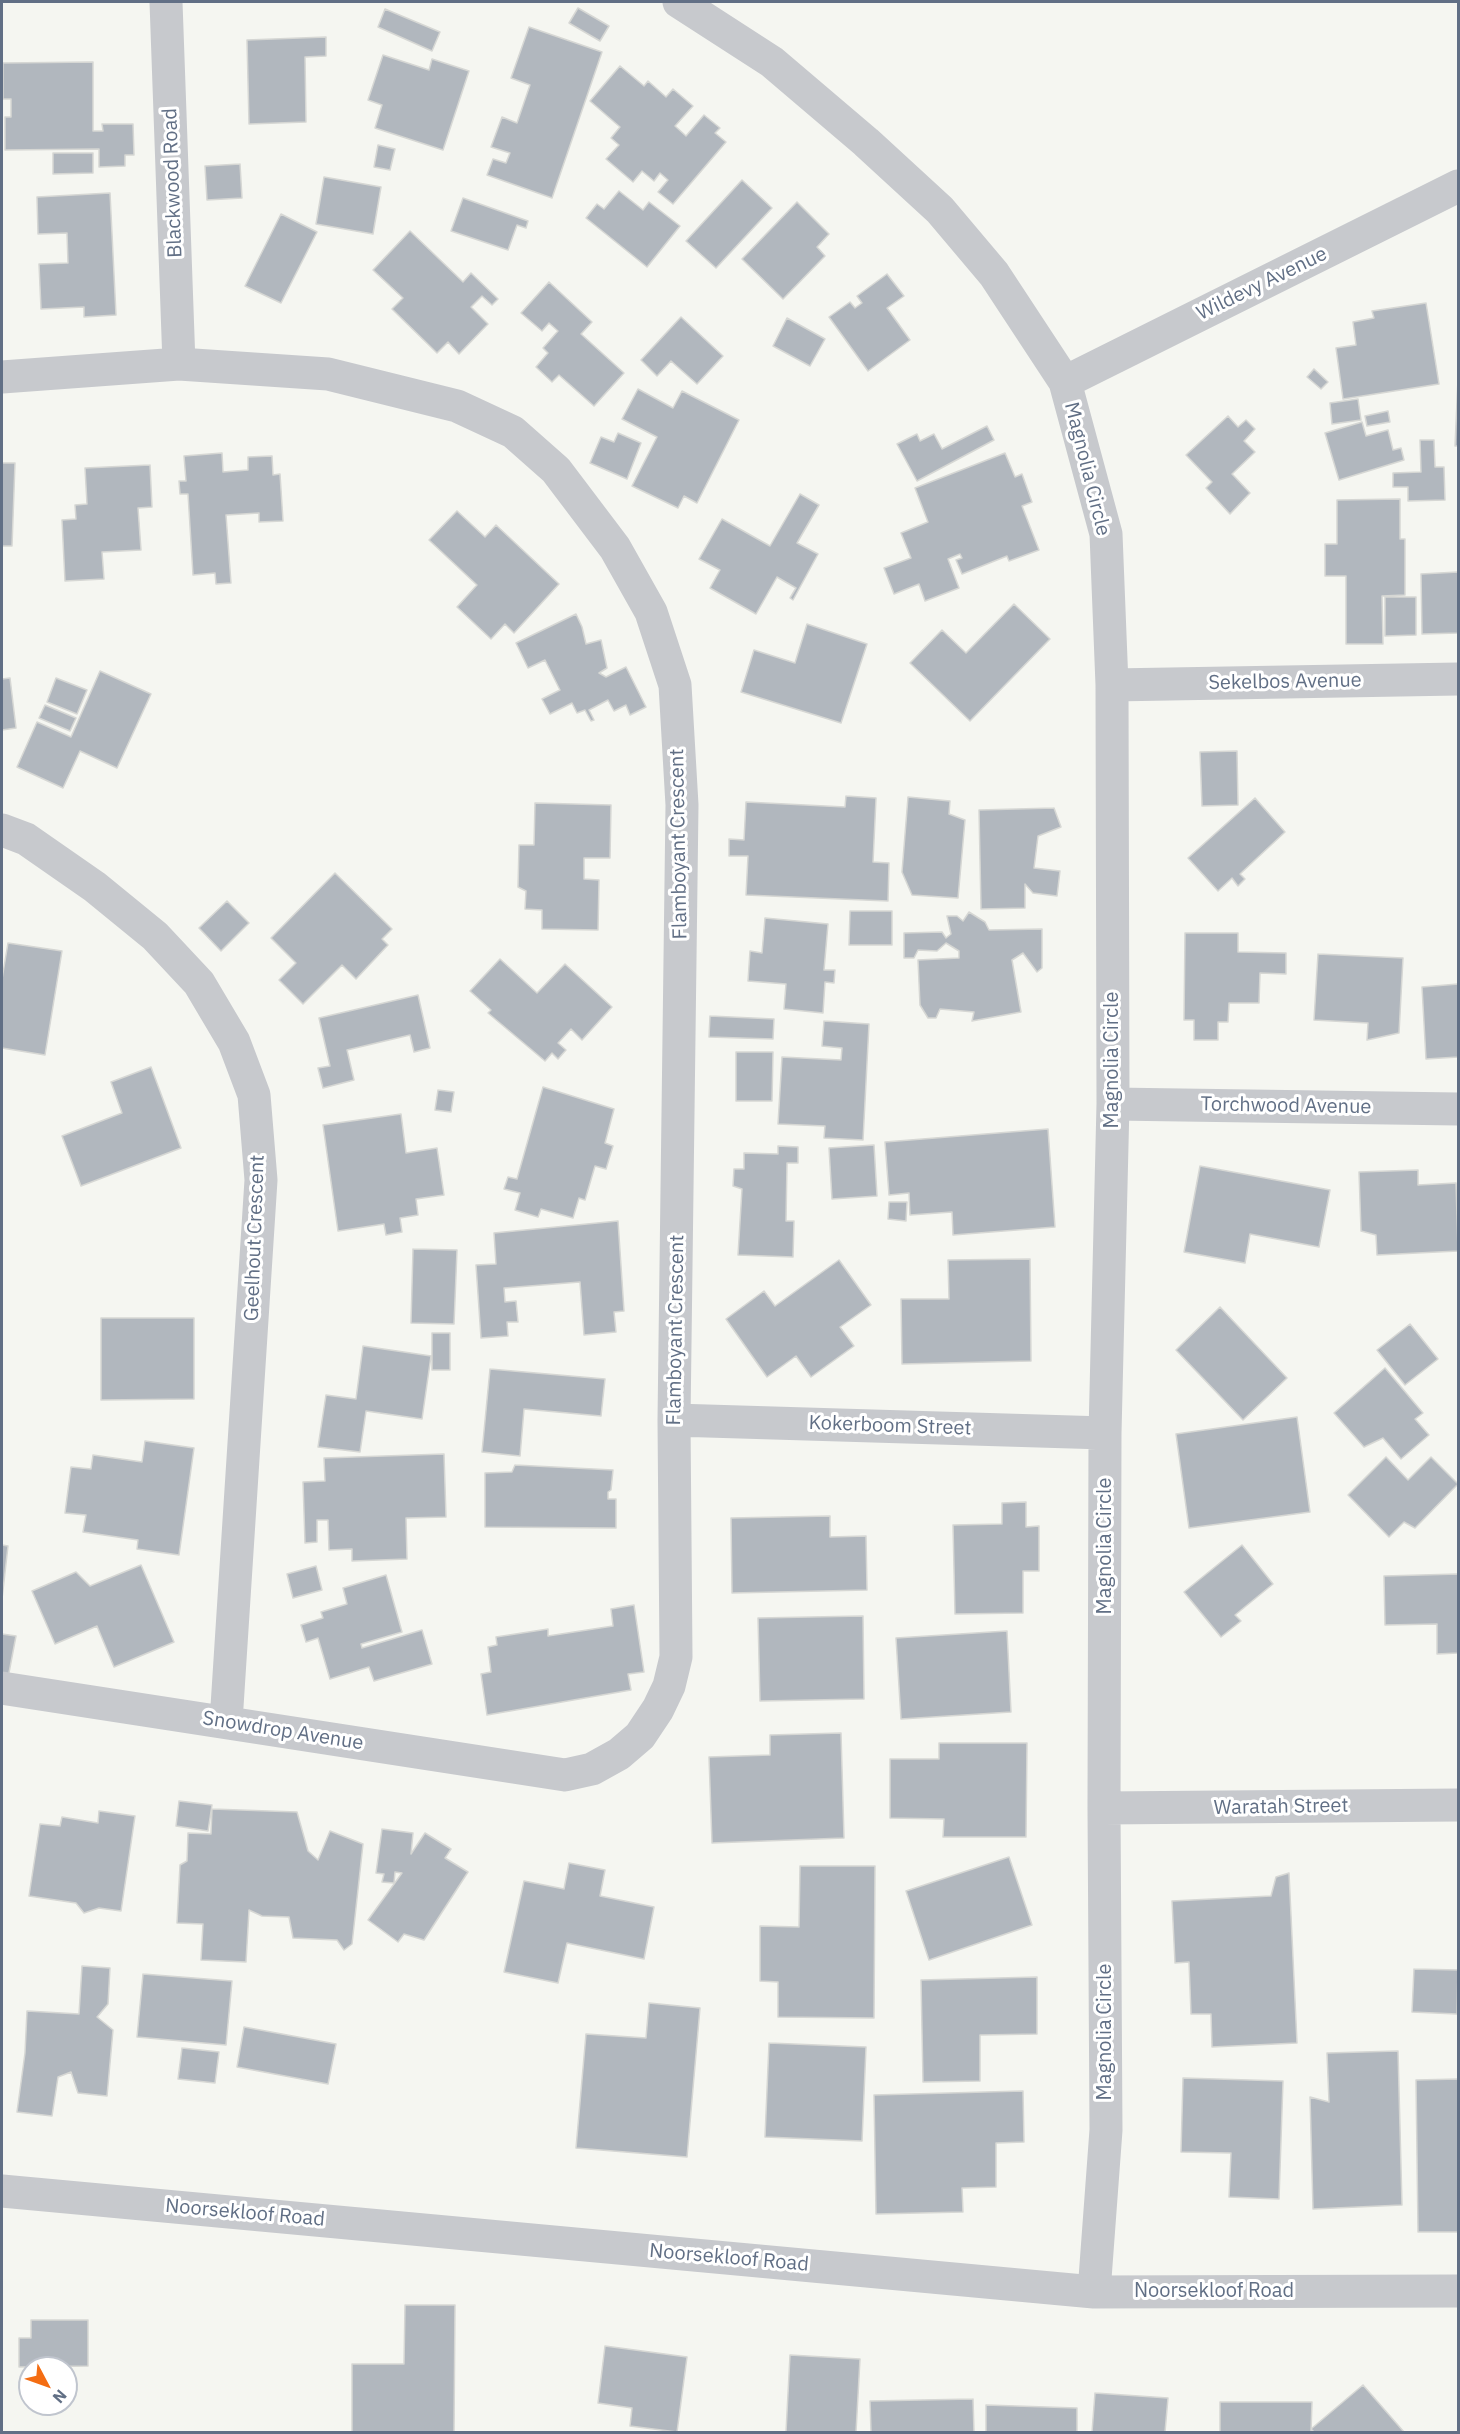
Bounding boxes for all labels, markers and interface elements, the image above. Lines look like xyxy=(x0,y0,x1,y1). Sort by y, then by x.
street label: Blackwood Road xyxy=(158,108,188,258)
street label: Wildevy Avenue xyxy=(1193,242,1331,326)
street label: Magnolia Circle xyxy=(1059,400,1115,538)
street label: Sekelbos Avenue xyxy=(1208,669,1362,695)
street label: Flamboyant Crescent xyxy=(665,748,693,940)
street label: Magnolia Circle xyxy=(1100,991,1124,1129)
street label: Torchwood Avenue xyxy=(1200,1093,1372,1119)
street label: Geelhout Crescent xyxy=(240,1154,270,1322)
street label: Flamboyant Crescent xyxy=(662,1234,690,1426)
street label: Kokerboom Street xyxy=(808,1411,972,1441)
street label: Magnolia Circle xyxy=(1093,1477,1117,1615)
street label: Snowdrop Avenue xyxy=(201,1706,365,1756)
street label: Waratah Street xyxy=(1213,1794,1349,1820)
street label: Magnolia Circle xyxy=(1093,1963,1117,2101)
street label: Noorsekloof Road xyxy=(164,2194,326,2232)
street label: Noorsekloof Road xyxy=(648,2239,810,2277)
street label: Noorsekloof Road xyxy=(1134,2279,1294,2303)
north arrow xyxy=(18,2356,78,2416)
text: N xyxy=(49,2386,71,2407)

